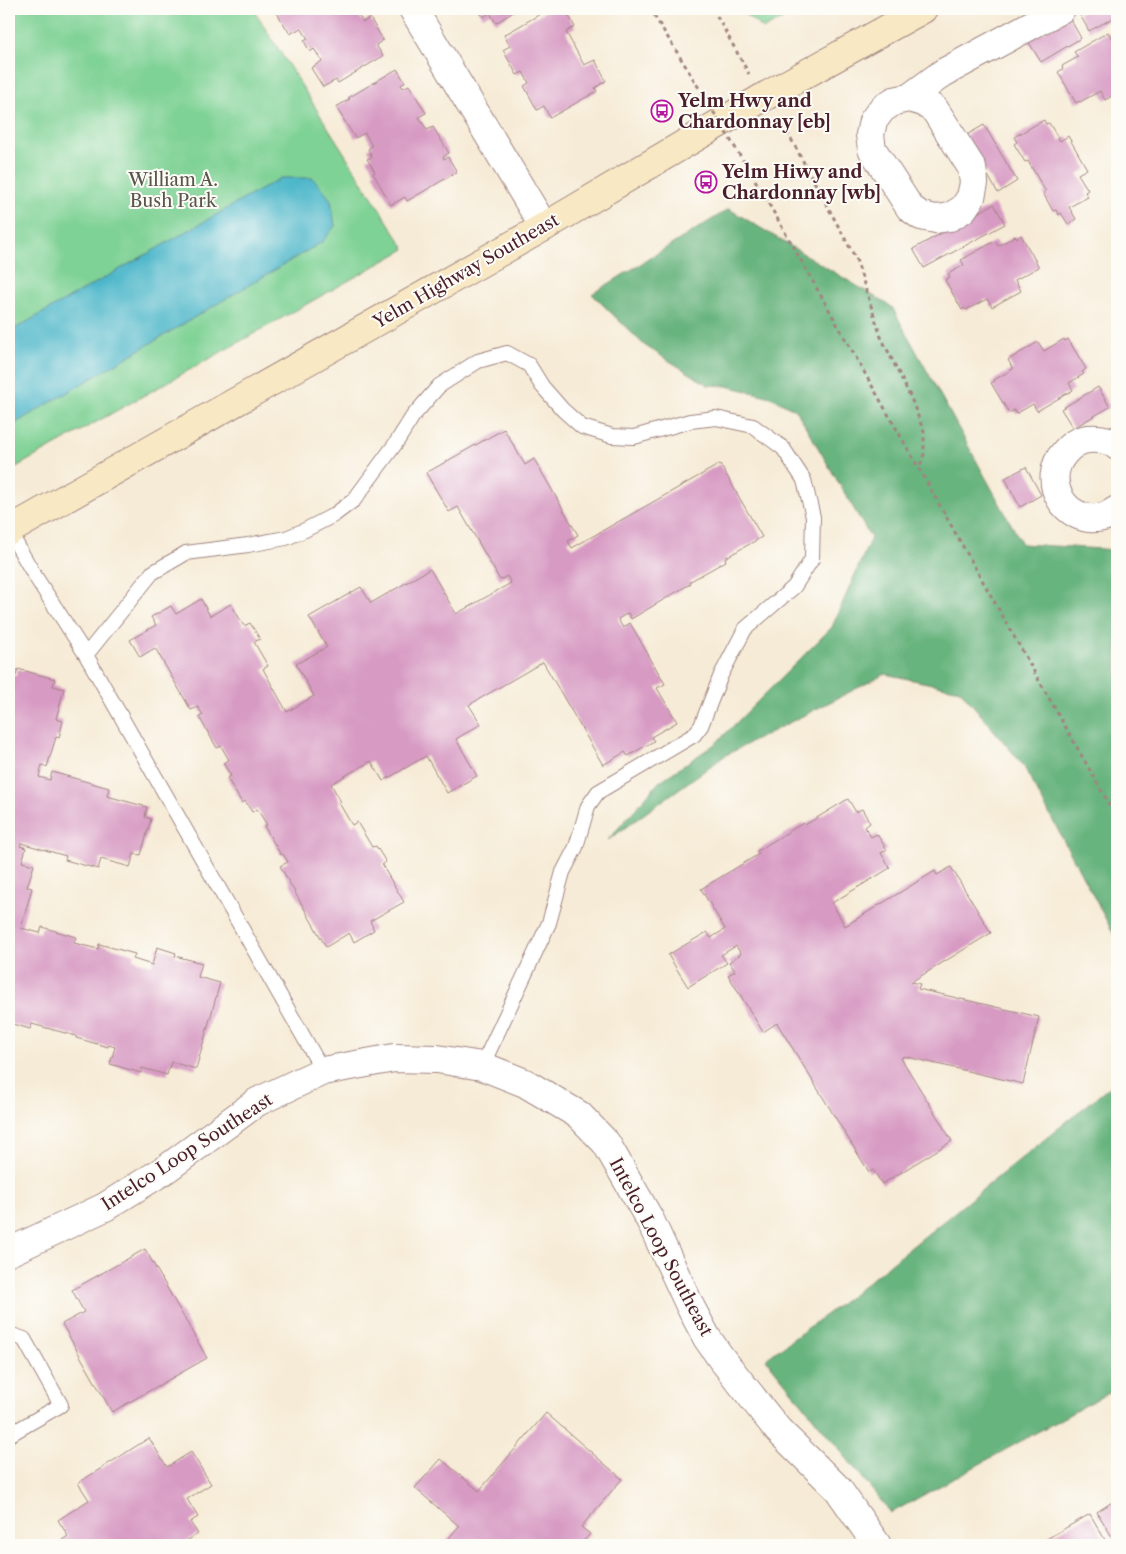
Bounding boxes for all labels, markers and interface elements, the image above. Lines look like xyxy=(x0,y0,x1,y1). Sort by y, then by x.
place label: Yelm Hwy and Chardonnay [eb] xyxy=(677,90,831,133)
bus stop icon: Yelm Hwy and Chardonnay [eb] xyxy=(650,99,674,123)
place label: Yelm Hiwy and Chardonnay [wb] xyxy=(721,161,881,204)
park label: William A. Bush Park xyxy=(127,169,218,212)
bus stop icon: Yelm Hiwy and Chardonnay [wb] xyxy=(694,170,718,194)
street label: Yelm Highway Southeast xyxy=(368,208,563,334)
street label: Intelco Loop Southeast xyxy=(98,1088,277,1215)
street label: Intelco Loop Southeast xyxy=(605,1154,718,1341)

